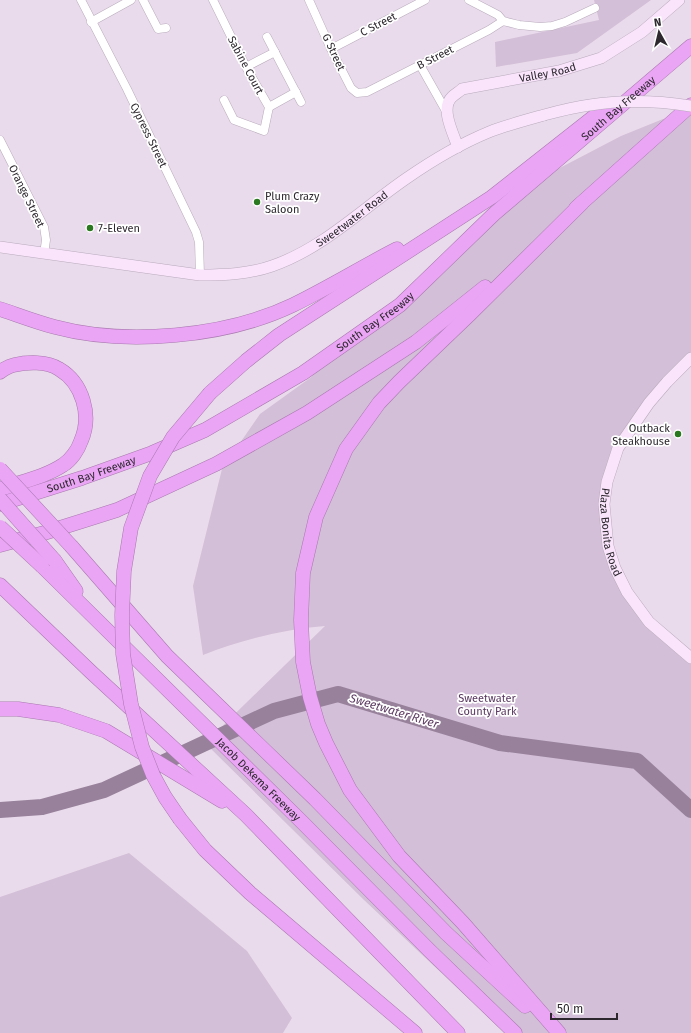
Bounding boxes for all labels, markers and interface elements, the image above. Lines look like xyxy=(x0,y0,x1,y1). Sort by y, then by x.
street label: C Street xyxy=(358,10,399,39)
north arrow xyxy=(639,12,679,52)
text: N xyxy=(653,16,662,30)
street label: G Street xyxy=(319,31,348,73)
street label: Sabine Court xyxy=(225,34,266,97)
street label: B Street xyxy=(415,43,456,72)
street label: Valley Road xyxy=(518,60,578,85)
street label: South Bay Freeway xyxy=(579,73,659,144)
street label: Cypress Street xyxy=(127,101,170,170)
street label: Orange Street xyxy=(6,163,47,230)
street label: Sweetwater Road xyxy=(314,188,390,250)
place label: Plum Crazy Saloon xyxy=(265,190,320,216)
marker: Plum Crazy Saloon xyxy=(252,197,262,207)
place label: 7-Eleven xyxy=(98,222,140,235)
marker: 7-Eleven xyxy=(85,223,95,233)
street label: South Bay Freeway xyxy=(334,289,417,355)
place label: Outback Steakhouse xyxy=(612,422,670,448)
marker: Outback Steakhouse xyxy=(673,429,683,439)
street label: South Bay Freeway xyxy=(45,453,138,496)
street label: Plaza Bonita Road xyxy=(597,487,624,579)
water label: Sweetwater River xyxy=(347,691,440,731)
park label: Sweetwater County Park xyxy=(457,692,517,718)
street label: Jacob Dekema Freeway xyxy=(213,735,304,824)
scale bar xyxy=(551,995,617,1021)
text: 50 m xyxy=(557,1002,583,1016)

